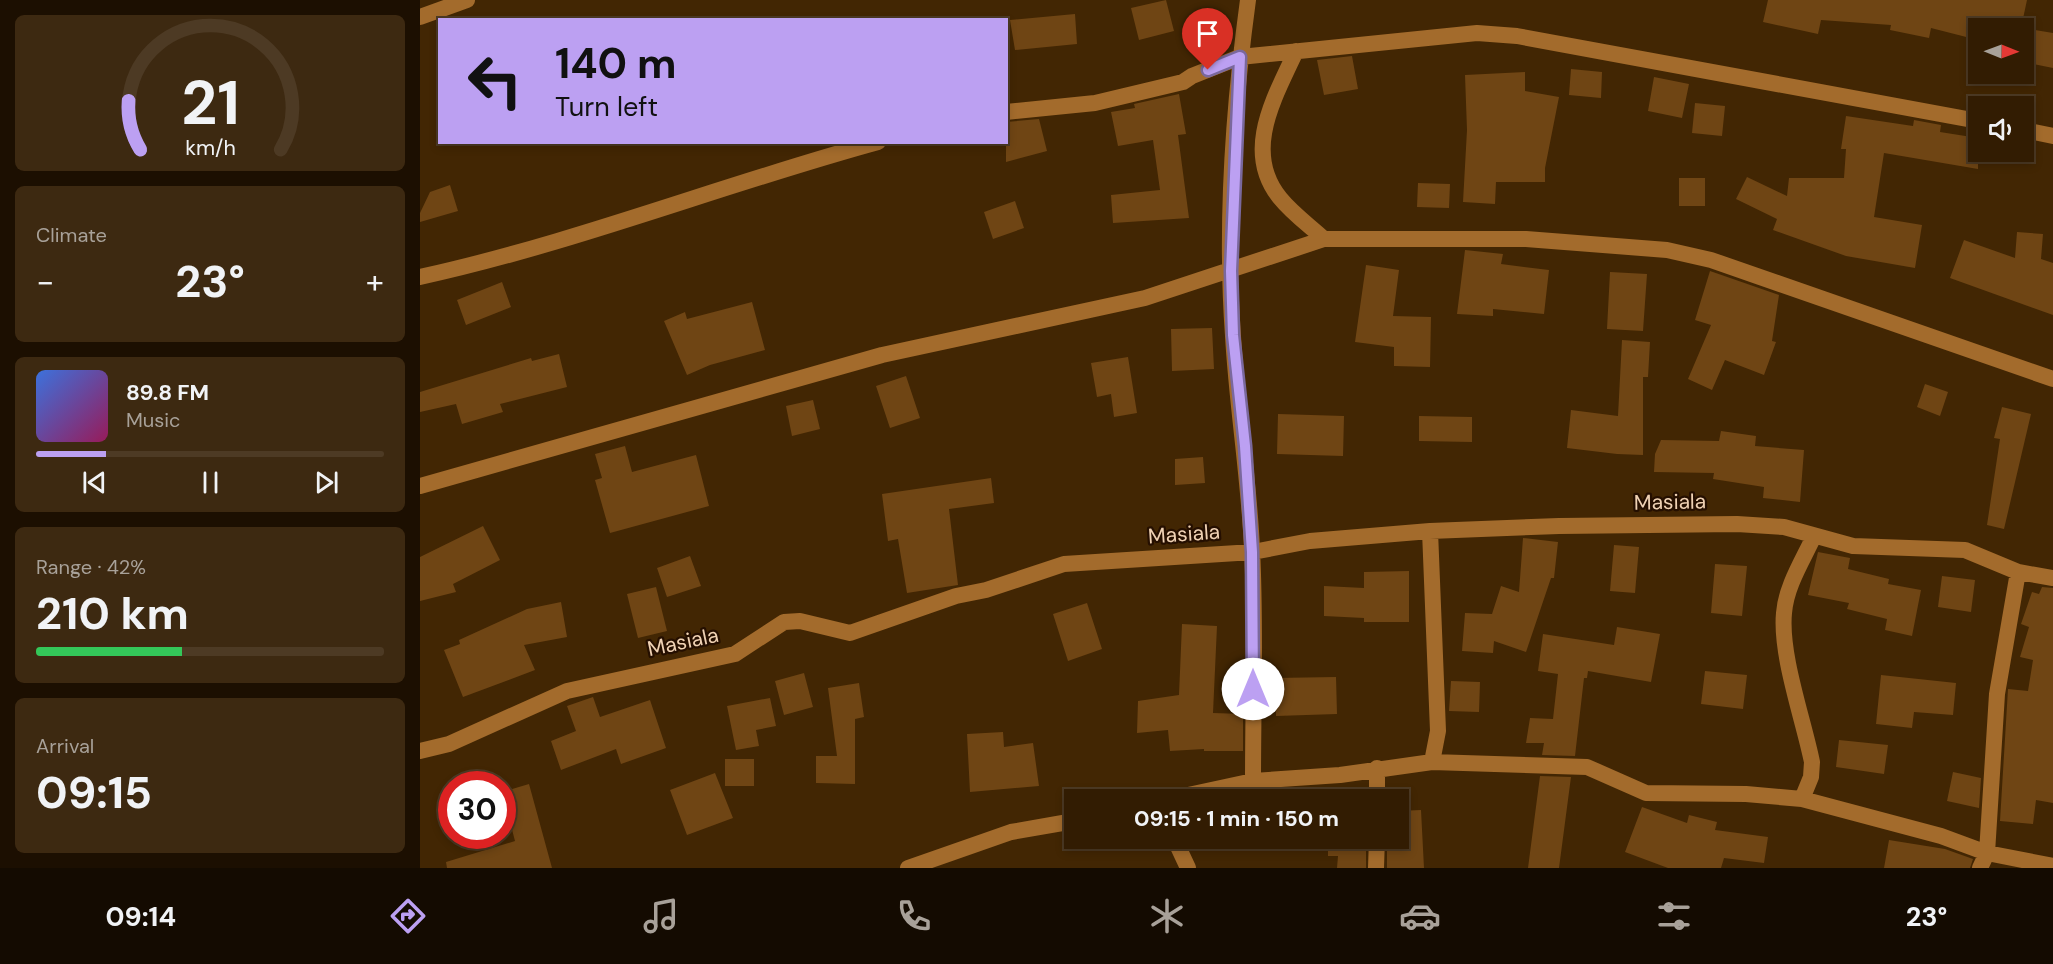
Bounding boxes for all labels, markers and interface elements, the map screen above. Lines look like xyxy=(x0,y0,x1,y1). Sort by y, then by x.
pin xyxy=(1182,8,1233,70)
icon: arrive xyxy=(1191,17,1224,50)
north arrow xyxy=(1968,18,2034,84)
map controls xyxy=(1968,18,2034,162)
text: 140 m xyxy=(555,36,677,91)
icon: left xyxy=(456,42,534,120)
text: 21 xyxy=(181,62,239,143)
text: Turn left xyxy=(555,89,658,124)
button: sound xyxy=(1968,96,2034,162)
text: km/h xyxy=(185,134,235,162)
text: Climate xyxy=(36,222,107,248)
text: 23° xyxy=(175,252,245,311)
text: − xyxy=(36,260,54,303)
text: + xyxy=(366,260,384,303)
text: 89.8 FM xyxy=(126,378,209,407)
text: Music xyxy=(126,407,181,433)
icon: previous xyxy=(78,466,111,499)
icon: pause xyxy=(194,466,227,499)
icon: next xyxy=(310,466,343,499)
street label: Masiala xyxy=(1634,487,1706,517)
street label: Masiala xyxy=(1147,518,1221,550)
text: Range · 42% xyxy=(36,554,146,580)
text: 210 km xyxy=(36,584,189,643)
street label: Masiala xyxy=(645,621,721,663)
position arrow xyxy=(1221,657,1285,721)
text: Arrival xyxy=(36,733,94,759)
text: 09:15 xyxy=(36,763,152,822)
speed limit sign: 30 xyxy=(438,771,516,849)
text: 09:15 · 1 min · 150 m xyxy=(1134,804,1339,833)
icon: directions xyxy=(387,895,429,937)
icon: music xyxy=(640,895,682,937)
icon: phone xyxy=(893,895,935,937)
icon: climate xyxy=(1146,895,1188,937)
icon: car xyxy=(1399,895,1441,937)
icon: filters xyxy=(1653,895,1695,937)
text: 09:14 xyxy=(106,899,176,934)
text: 23° xyxy=(1906,899,1947,934)

